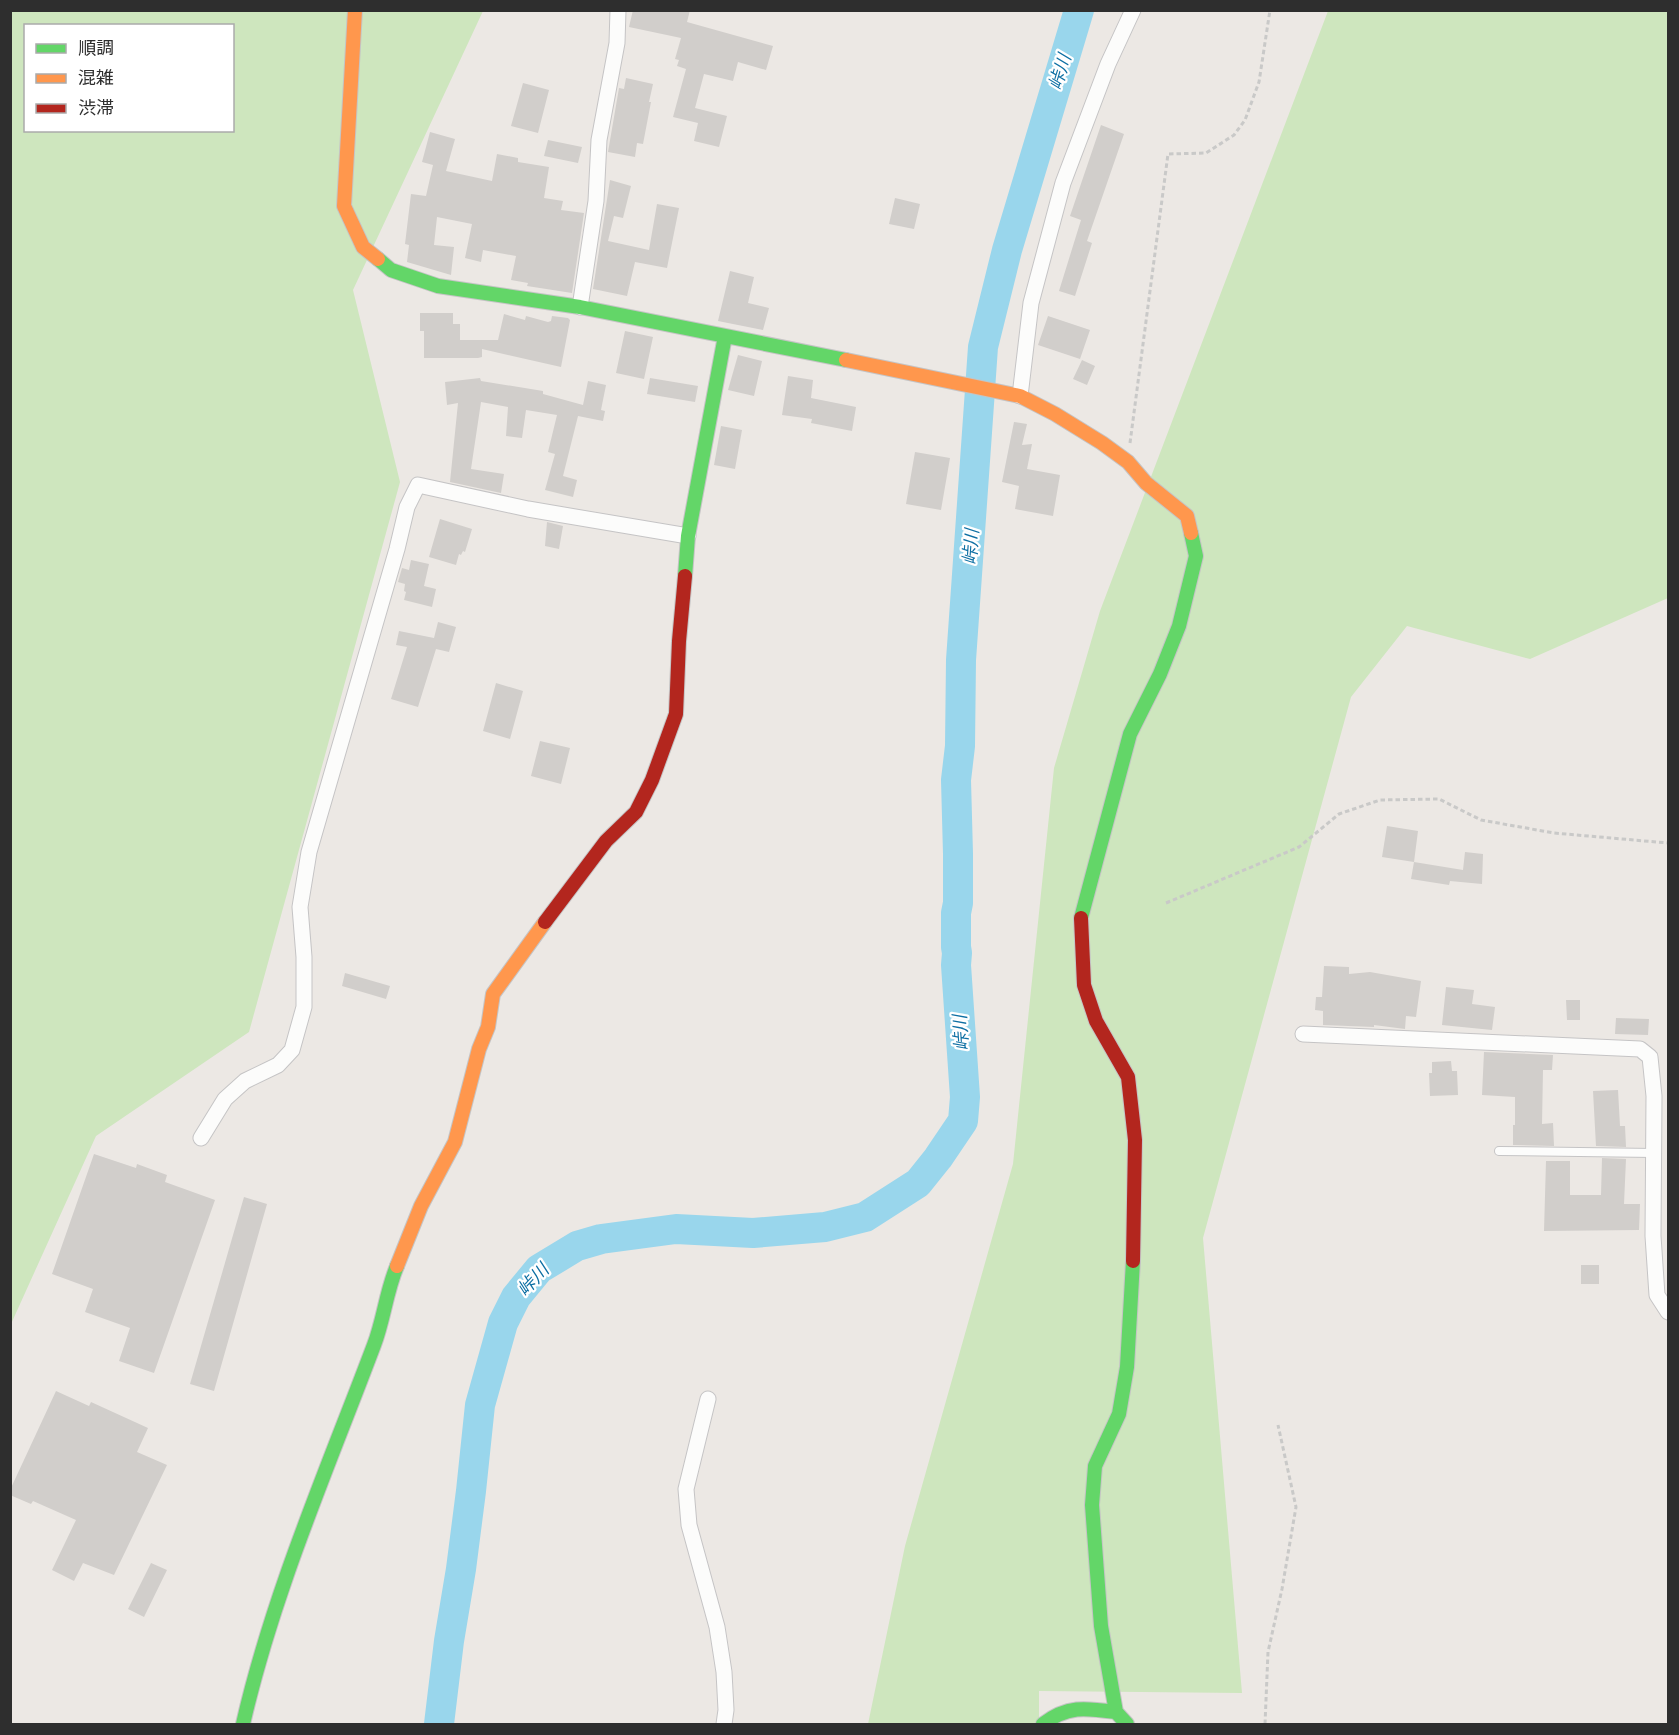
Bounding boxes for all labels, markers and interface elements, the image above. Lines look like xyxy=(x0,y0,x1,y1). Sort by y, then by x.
legend xyxy=(24,24,234,132)
text: 順調 xyxy=(78,35,114,60)
water label: 峠川 xyxy=(1042,49,1077,93)
text: 混雑 xyxy=(78,65,114,90)
text: 渋滞 xyxy=(78,95,114,120)
water label: 峠川 xyxy=(957,526,984,566)
water label: 峠川 xyxy=(947,1012,974,1052)
water label: 峠川 xyxy=(511,1257,555,1301)

